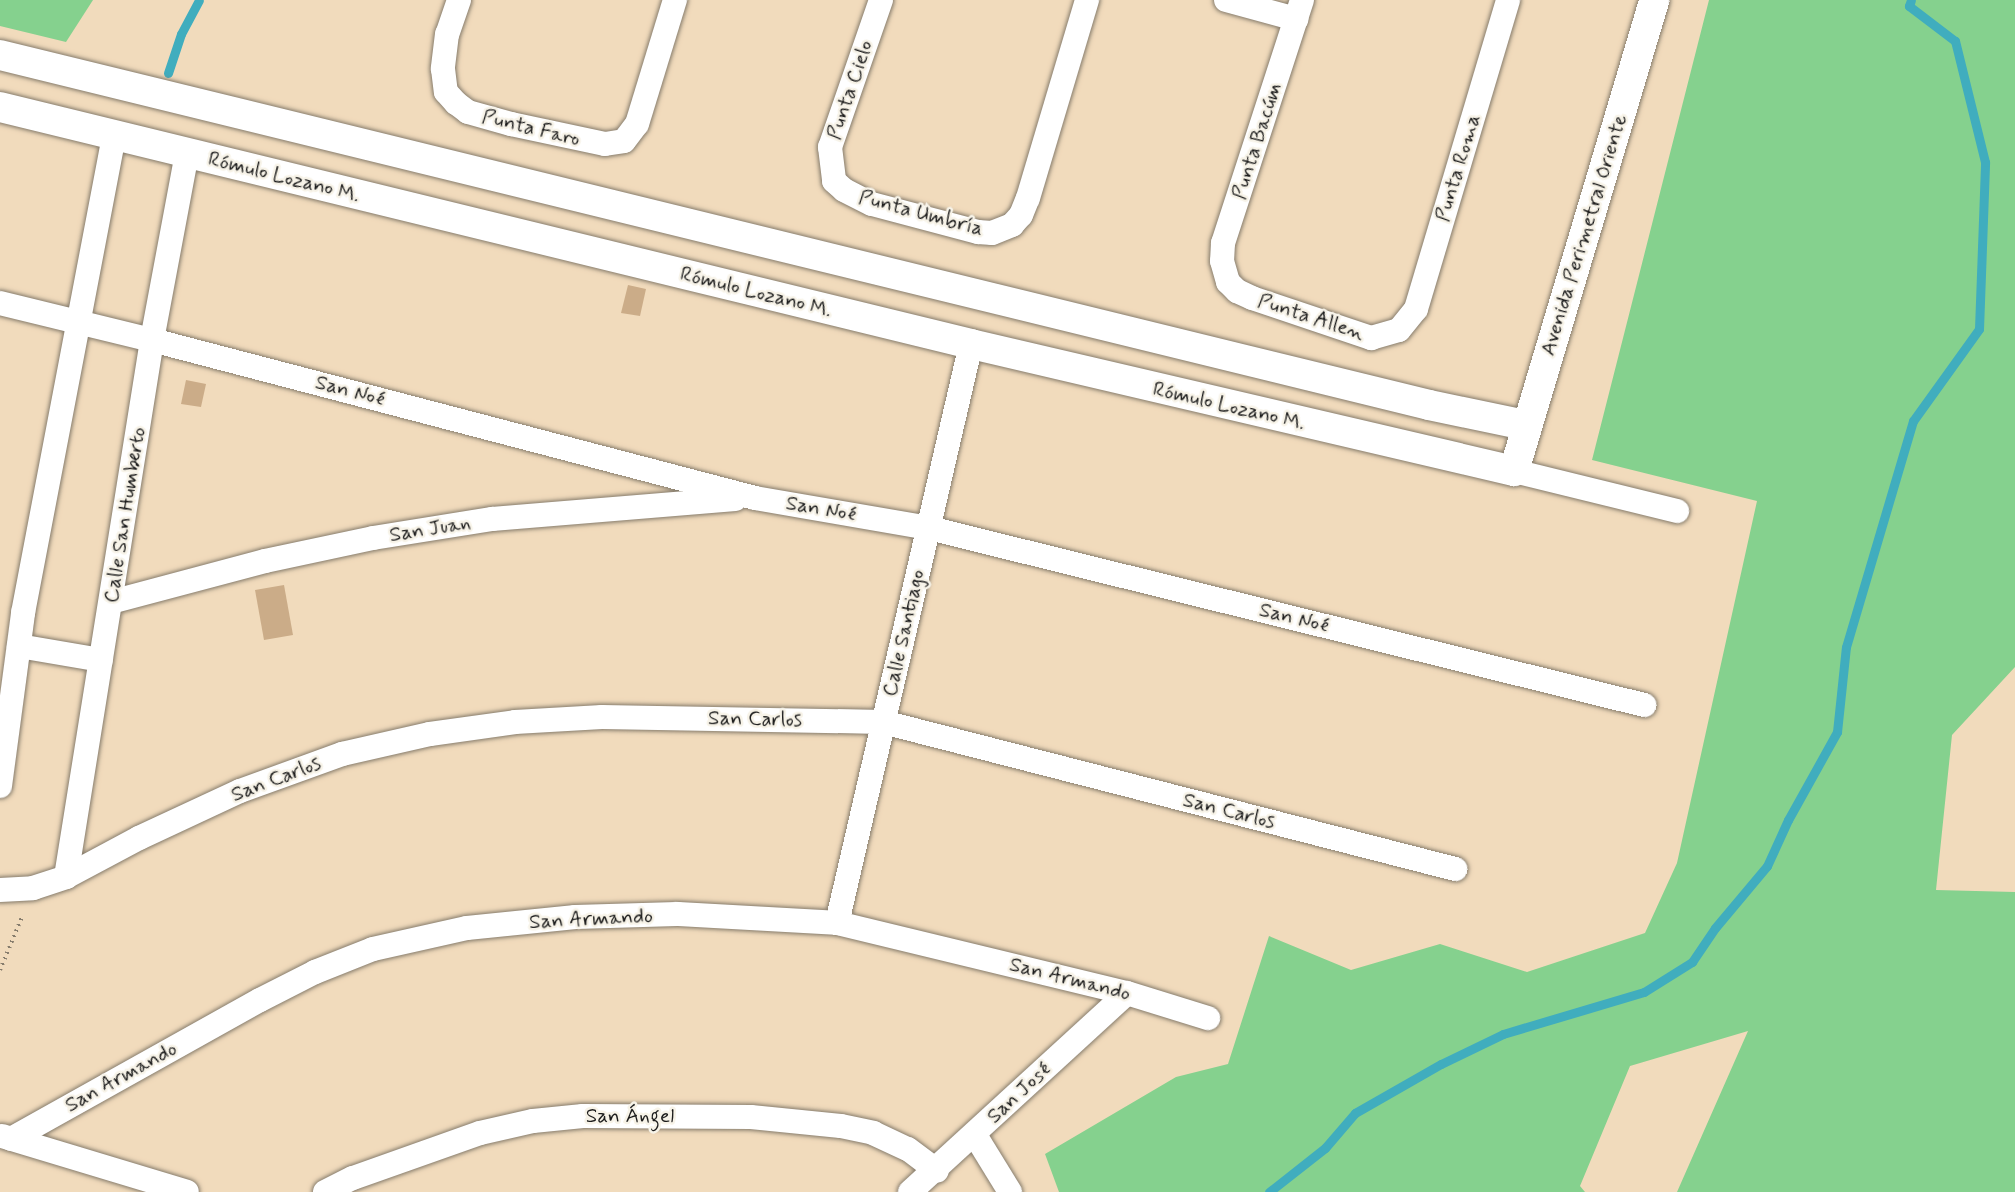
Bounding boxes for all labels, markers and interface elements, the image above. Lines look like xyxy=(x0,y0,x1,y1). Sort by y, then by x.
street label: Punta Cielo xyxy=(822,38,878,142)
street label: Punta Bacúm xyxy=(1227,80,1287,202)
street label: Punta Faro xyxy=(481,104,581,152)
street label: Avenida Perimetral Oriente xyxy=(1535,110,1633,360)
street label: Punta Roma xyxy=(1430,111,1486,225)
street label: Rómulo Lozano M. xyxy=(202,145,366,209)
street label: Punta Umbría xyxy=(856,184,986,242)
street label: Rómulo Lozano M. xyxy=(674,260,838,324)
street label: Punta Allen xyxy=(1255,288,1367,346)
street label: San Noé xyxy=(312,370,388,412)
street label: Rómulo Lozano M. xyxy=(1147,375,1311,437)
street label: Calle San Humberto xyxy=(99,424,151,606)
street label: San Noé xyxy=(784,490,858,528)
street label: San Juan xyxy=(387,510,473,548)
street label: Calle Santiago xyxy=(877,568,931,698)
street label: San Noé xyxy=(1256,597,1332,639)
street label: San Carlos xyxy=(707,706,803,732)
street label: San Carlos xyxy=(227,750,325,808)
street label: San Carlos xyxy=(1179,787,1279,835)
street label: San Armando xyxy=(527,903,655,935)
street label: San Armando xyxy=(1005,951,1135,1007)
street label: San Armando xyxy=(59,1035,183,1119)
street label: San José xyxy=(982,1057,1056,1129)
street label: San Ángel xyxy=(586,1103,674,1129)

